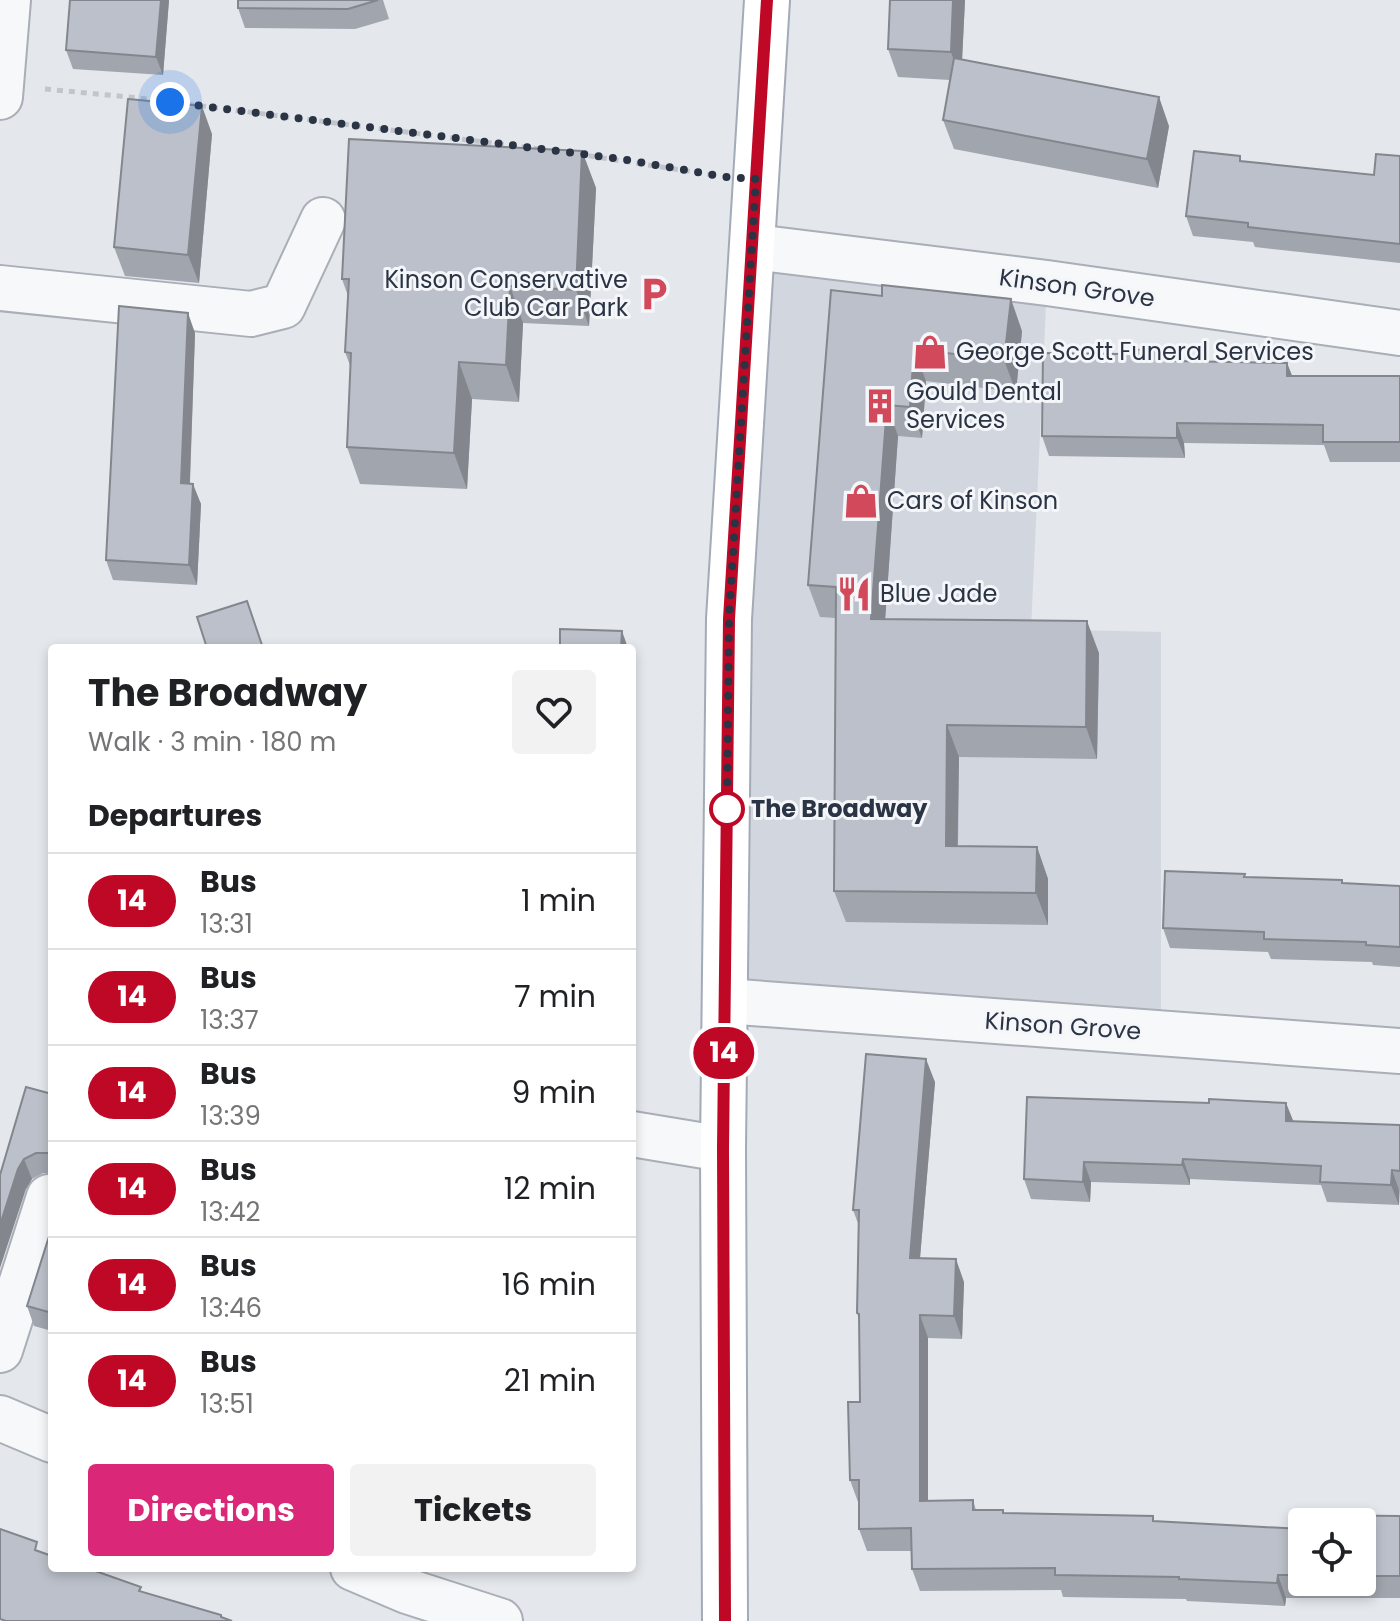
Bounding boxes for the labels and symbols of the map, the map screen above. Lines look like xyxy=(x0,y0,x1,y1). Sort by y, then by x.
your location xyxy=(150,82,190,122)
street label: Kinson Grove xyxy=(997,260,1157,315)
place label: Kinson Conservative Club Car Park xyxy=(384,263,629,324)
parking icon: Kinson Conservative Club Car Park xyxy=(635,275,673,313)
shop icon: George Scott Funeral Services xyxy=(911,333,949,371)
place label: George Scott Funeral Services xyxy=(956,335,1314,368)
place label: Gould Dental Services xyxy=(906,375,1062,436)
building icon: Gould Dental Services xyxy=(861,387,899,425)
shop icon: Cars of Kinson xyxy=(842,482,880,520)
place label: Cars of Kinson xyxy=(887,484,1058,517)
restaurant icon: Blue Jade xyxy=(835,575,873,613)
place label: Blue Jade xyxy=(880,577,997,610)
marker: The Broadway xyxy=(710,792,744,826)
place label: The Broadway xyxy=(751,792,928,825)
street label: Kinson Grove xyxy=(984,1004,1142,1047)
line badge: 14 xyxy=(688,1027,760,1079)

